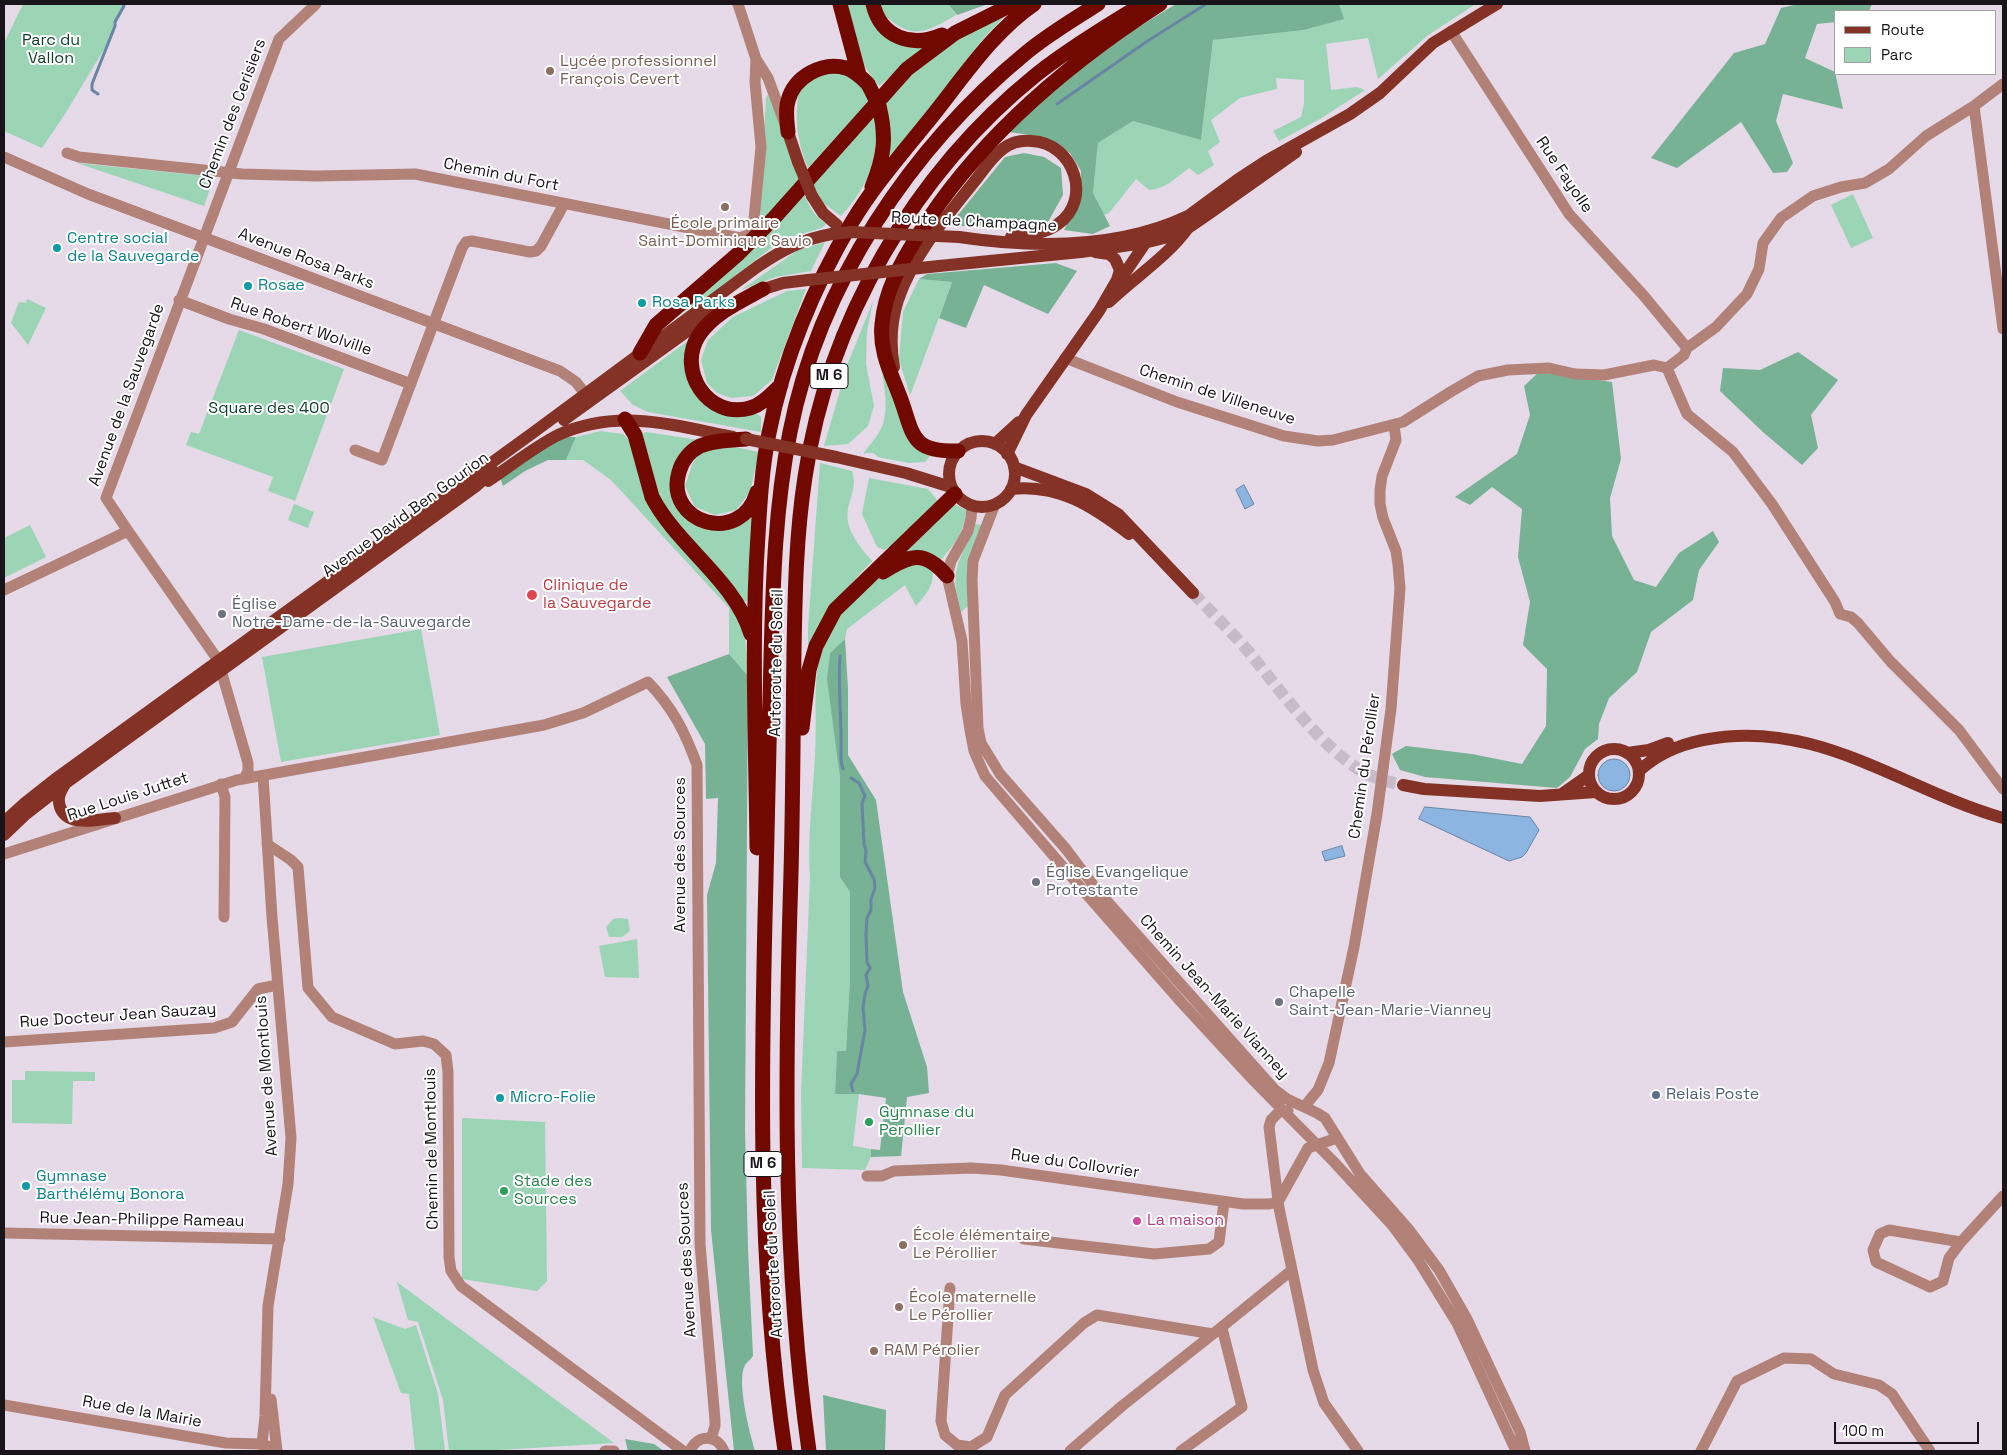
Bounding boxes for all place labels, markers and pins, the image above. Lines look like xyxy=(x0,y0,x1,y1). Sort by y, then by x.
place label: Lycée professionnel François Cevert xyxy=(560,52,717,90)
marker: Lycée professionnel François Cevert xyxy=(544,65,556,77)
marker: École primaire Saint-Dominique Savio xyxy=(719,201,731,213)
place label: École primaire Saint-Dominique Savio xyxy=(638,214,812,252)
place label: Centre social de la Sauvegarde xyxy=(67,229,199,267)
marker: Centre social de la Sauvegarde xyxy=(51,242,63,254)
place label: Rosae xyxy=(258,276,305,296)
marker: Rosae xyxy=(242,280,254,292)
place label: Rosa Parks xyxy=(652,293,735,313)
marker: Rosa Parks xyxy=(636,297,648,309)
place label: Clinique de la Sauvegarde xyxy=(543,576,652,614)
marker: Clinique de la Sauvegarde xyxy=(525,588,539,602)
place label: Église Notre-Dame-de-la-Sauvegarde xyxy=(232,595,471,633)
marker: Église Notre-Dame-de-la-Sauvegarde xyxy=(216,608,228,620)
place label: Église Evangelique Protestante xyxy=(1046,863,1189,901)
marker: Église Evangelique Protestante xyxy=(1030,876,1042,888)
place label: Chapelle Saint-Jean-Marie-Vianney xyxy=(1289,983,1492,1021)
marker: Chapelle Saint-Jean-Marie-Vianney xyxy=(1273,996,1285,1008)
place label: Relais Poste xyxy=(1666,1085,1759,1105)
place label: Micro-Folie xyxy=(510,1088,596,1108)
marker: Relais Poste xyxy=(1650,1089,1662,1101)
marker: Micro-Folie xyxy=(494,1092,506,1104)
place label: Gymnase du Perollier xyxy=(879,1103,974,1141)
marker: Gymnase du Perollier xyxy=(863,1116,875,1128)
place label: Gymnase Barthélémy Bonora xyxy=(36,1167,184,1205)
place label: Stade des Sources xyxy=(514,1172,592,1210)
marker: Gymnase Barthélémy Bonora xyxy=(20,1180,32,1192)
marker: Stade des Sources xyxy=(498,1185,510,1197)
place label: La maison xyxy=(1147,1211,1224,1231)
marker: La maison xyxy=(1131,1215,1143,1227)
place label: École élémentaire Le Pérollier xyxy=(913,1226,1050,1264)
marker: École élémentaire Le Pérollier xyxy=(897,1239,909,1251)
place label: École maternelle Le Pérollier xyxy=(909,1288,1037,1326)
marker: École maternelle Le Pérollier xyxy=(893,1301,905,1313)
place label: RAM Pérolier xyxy=(884,1341,980,1361)
marker: RAM Pérolier xyxy=(868,1345,880,1357)

